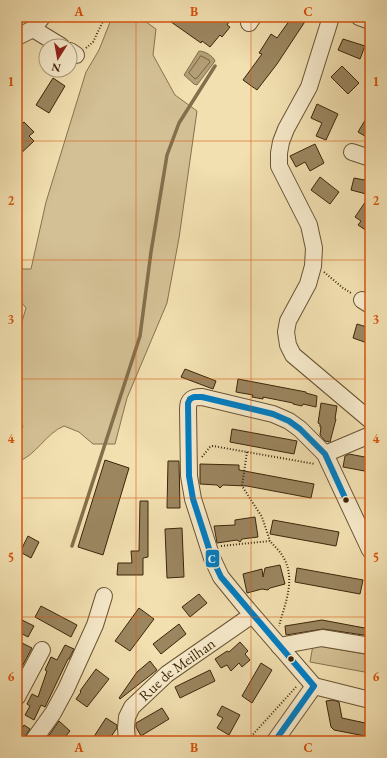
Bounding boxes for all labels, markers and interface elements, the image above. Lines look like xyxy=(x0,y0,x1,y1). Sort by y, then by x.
text: A xyxy=(73,3,84,20)
text: B xyxy=(190,3,198,20)
text: C xyxy=(303,3,313,20)
north arrow xyxy=(38,38,78,78)
text: N xyxy=(50,60,62,76)
text: 1 xyxy=(8,73,15,90)
text: 1 xyxy=(373,73,380,90)
text: 2 xyxy=(8,192,15,209)
text: 2 xyxy=(373,192,380,209)
text: 3 xyxy=(8,311,15,328)
text: 3 xyxy=(373,311,380,328)
text: 4 xyxy=(8,430,15,447)
text: 4 xyxy=(373,430,380,447)
unlabelled marker xyxy=(341,495,351,505)
text: 5 xyxy=(8,549,14,566)
line badge: C xyxy=(205,549,220,568)
text: 5 xyxy=(373,549,379,566)
text: C xyxy=(208,552,216,566)
street label: Rue de Meilhan xyxy=(134,633,219,705)
unlabelled marker xyxy=(286,654,296,664)
text: 6 xyxy=(8,668,15,685)
text: 6 xyxy=(373,668,380,685)
text: A xyxy=(73,739,84,756)
text: B xyxy=(190,739,198,756)
text: C xyxy=(303,739,313,756)

